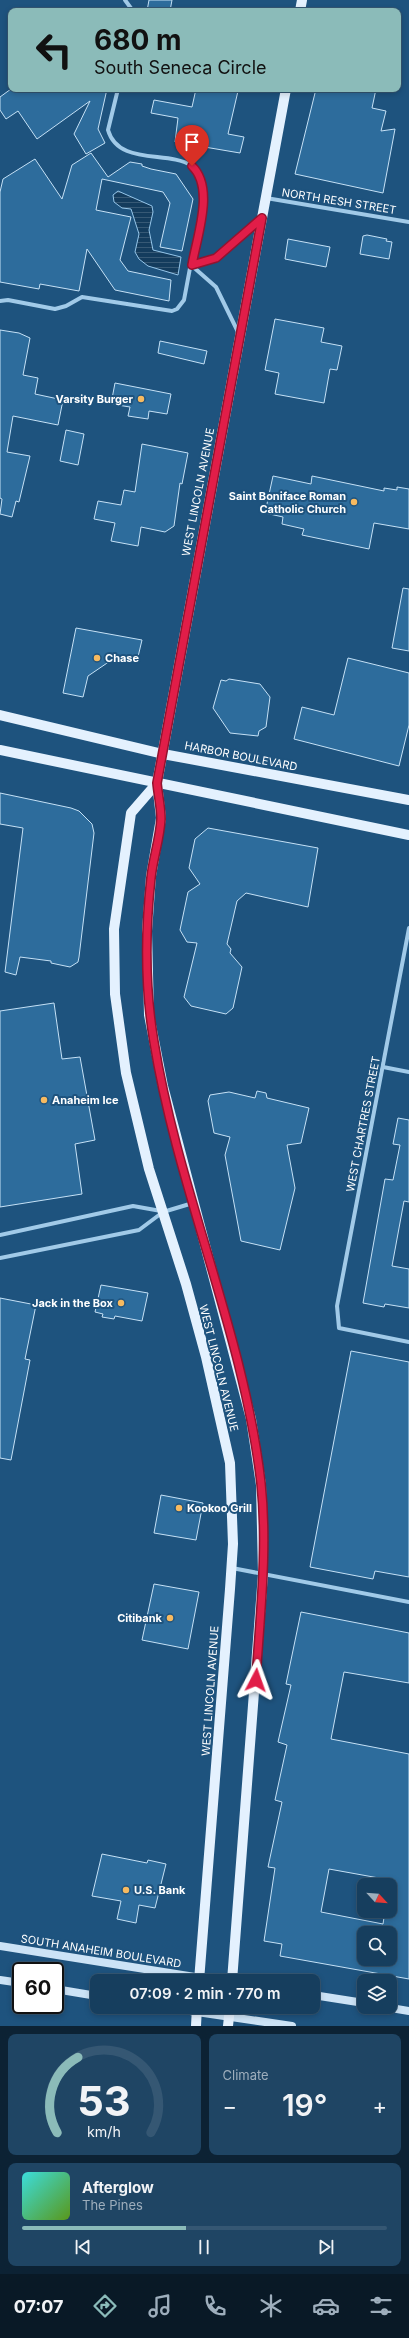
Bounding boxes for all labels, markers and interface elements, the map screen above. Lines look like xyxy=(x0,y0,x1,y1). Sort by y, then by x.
text: 680 m xyxy=(94,23,181,57)
icon: left xyxy=(28,24,80,76)
text: South Seneca Circle xyxy=(94,57,267,78)
pin xyxy=(175,125,209,166)
icon: arrive xyxy=(181,131,203,153)
street label: NORTH RESH STREET xyxy=(281,185,397,217)
place label: Varsity Burger xyxy=(56,392,134,406)
marker: Varsity Burger xyxy=(136,394,146,404)
street label: WEST LINCOLN AVENUE xyxy=(179,427,217,557)
place label: Saint Boniface Roman Catholic Church xyxy=(229,489,346,516)
marker: Saint Boniface Roman Catholic Church xyxy=(349,497,359,507)
place label: Chase xyxy=(105,651,140,665)
marker: Chase xyxy=(92,653,102,663)
street label: HARBOR BOULEVARD xyxy=(183,738,299,774)
street label: WEST CHARTRES STREET xyxy=(343,1055,383,1193)
place label: Anaheim Ice xyxy=(52,1093,119,1107)
marker: Anaheim Ice xyxy=(39,1095,49,1105)
place label: Jack in the Box xyxy=(32,1296,114,1310)
marker: Jack in the Box xyxy=(116,1298,126,1308)
street label: WEST LINCOLN AVENUE xyxy=(196,1303,242,1433)
place label: Kookoo Grill xyxy=(187,1501,252,1515)
marker: Kookoo Grill xyxy=(174,1503,184,1513)
place label: Citibank xyxy=(117,1611,163,1625)
marker: Citibank xyxy=(165,1613,175,1623)
street label: WEST LINCOLN AVENUE xyxy=(198,1625,222,1757)
position arrow xyxy=(235,1659,277,1701)
north arrow xyxy=(357,1878,397,1918)
map controls xyxy=(357,1878,397,2014)
place label: U.S. Bank xyxy=(134,1883,186,1897)
marker: U.S. Bank xyxy=(121,1885,131,1895)
button: search xyxy=(357,1926,397,1966)
street label: SOUTH ANAHEIM BOULEVARD xyxy=(20,1931,182,1971)
speed limit sign: 60 xyxy=(12,1962,64,2014)
button: layers xyxy=(357,1974,397,2014)
text: 07:09 · 2 min · 770 m xyxy=(130,1984,280,2003)
text: Climate xyxy=(223,2067,269,2083)
text: 53 xyxy=(78,2075,131,2125)
text: 19° xyxy=(282,2087,328,2123)
text: − xyxy=(223,2093,237,2119)
text: + xyxy=(372,2093,387,2119)
text: km/h xyxy=(87,2122,121,2139)
text: Afterglow xyxy=(82,2178,154,2197)
text: The Pines xyxy=(82,2197,143,2213)
icon: previous xyxy=(72,2236,94,2258)
icon: pause xyxy=(193,2236,215,2258)
icon: next xyxy=(315,2236,337,2258)
icon: directions xyxy=(91,2292,119,2320)
icon: music xyxy=(146,2292,174,2320)
icon: phone xyxy=(201,2292,229,2320)
icon: climate xyxy=(257,2292,285,2320)
icon: car xyxy=(312,2292,340,2320)
icon: filters xyxy=(367,2292,395,2320)
text: 07:07 xyxy=(14,2296,64,2317)

